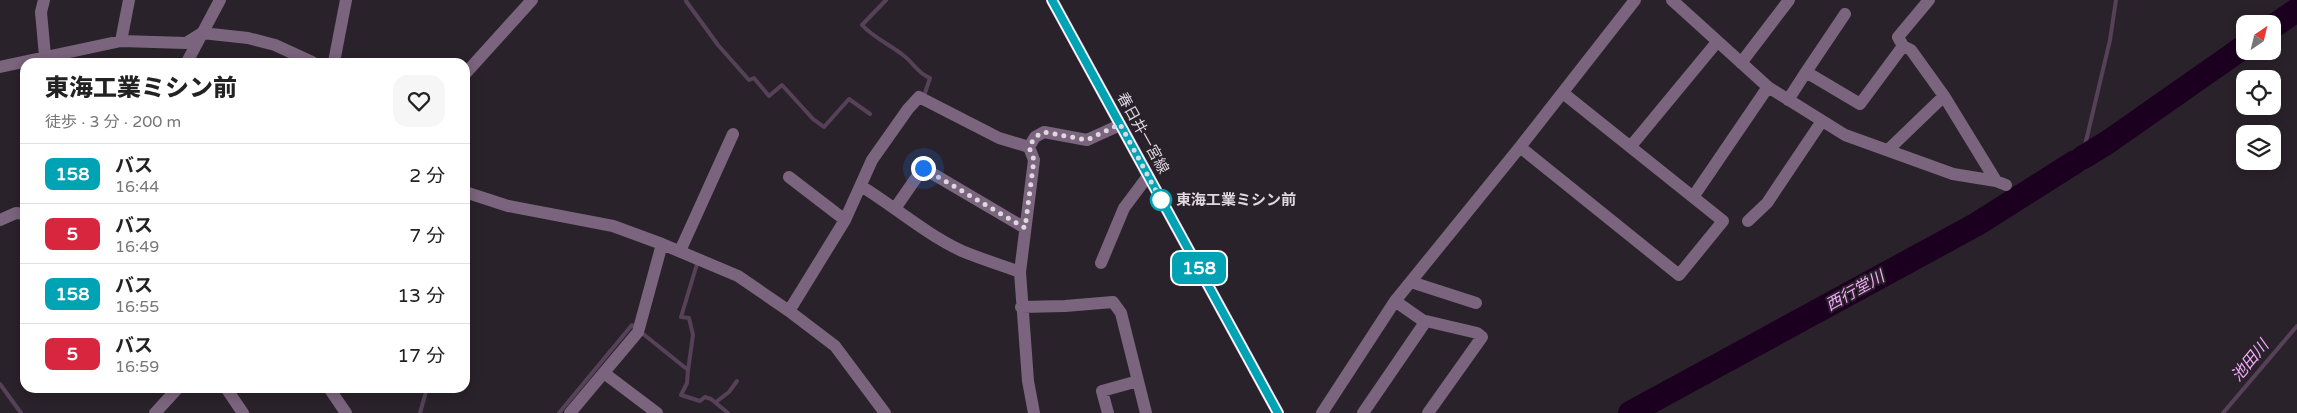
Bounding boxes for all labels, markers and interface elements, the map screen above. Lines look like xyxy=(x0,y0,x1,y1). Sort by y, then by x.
north arrow xyxy=(2236,15,2281,60)
map controls xyxy=(2236,15,2281,170)
button: locate xyxy=(2236,70,2281,115)
text: 東海工業ミシン前 xyxy=(45,74,237,103)
button: heart xyxy=(393,75,445,127)
street label: 春日井一宮線 xyxy=(1113,89,1173,177)
text: 徒歩 · 3 分 · 200 m xyxy=(45,112,181,132)
button: layers xyxy=(2236,125,2281,170)
text: バス xyxy=(115,155,153,177)
your location xyxy=(911,156,936,181)
text: 158 xyxy=(56,163,89,185)
text: 2 分 xyxy=(409,165,445,187)
text: 16:44 xyxy=(115,177,159,197)
marker: 東海工業ミシン前 xyxy=(1150,189,1172,211)
place label: 東海工業ミシン前 xyxy=(1176,191,1296,209)
text: バス xyxy=(115,215,153,237)
text: 5 xyxy=(67,223,78,245)
text: 7 分 xyxy=(409,225,445,247)
text: 16:49 xyxy=(115,237,159,257)
line badge: 158 xyxy=(1170,252,1228,284)
text: 158 xyxy=(1182,257,1216,279)
water label: 西行堂川 xyxy=(1822,266,1890,315)
text: バス xyxy=(115,275,153,297)
text: 158 xyxy=(56,283,89,305)
text: 13 分 xyxy=(397,285,445,307)
text: 16:55 xyxy=(115,297,159,317)
text: バス xyxy=(115,335,153,357)
water label: 池田川 xyxy=(2227,335,2274,386)
text: 5 xyxy=(67,343,78,365)
text: 17 分 xyxy=(397,345,445,367)
text: 16:59 xyxy=(115,357,159,377)

